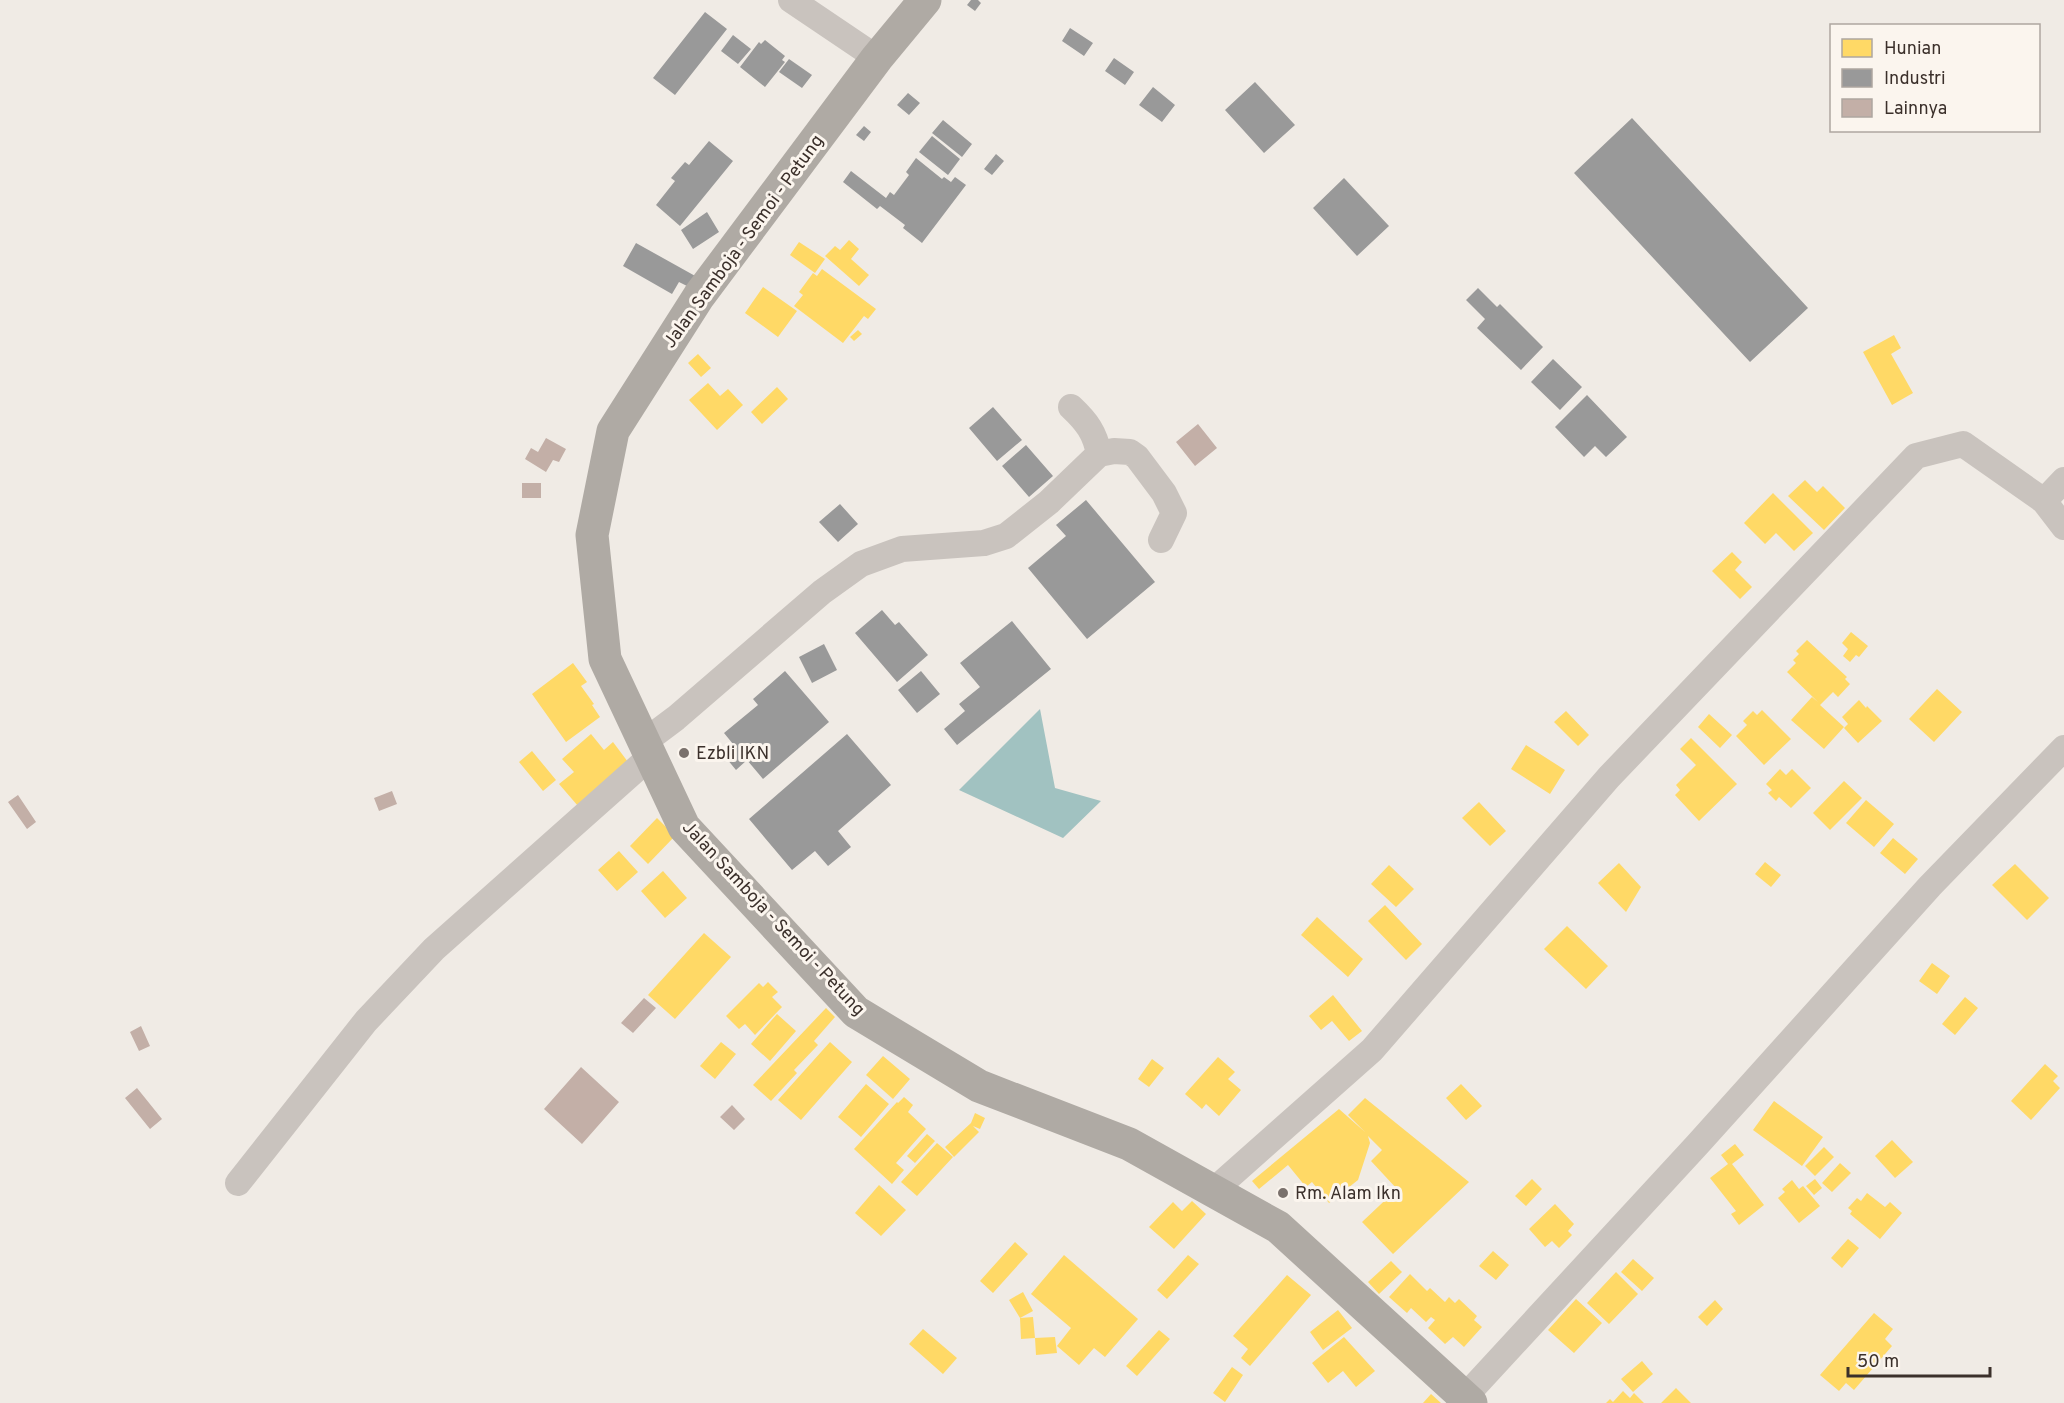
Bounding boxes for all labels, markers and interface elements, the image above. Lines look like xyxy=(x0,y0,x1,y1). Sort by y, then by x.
legend xyxy=(1830,24,2040,132)
text: Hunian xyxy=(1884,38,1941,61)
text: Industri xyxy=(1884,68,1946,91)
text: Lainnya xyxy=(1884,98,1947,121)
street label: Jalan Samboja - Semoi - Petung xyxy=(659,131,829,353)
place label: Ezbli IKN xyxy=(696,743,769,766)
marker: Ezbli IKN xyxy=(677,746,691,760)
street label: Jalan Samboja - Semoi - Petung xyxy=(676,817,869,1021)
place label: Rm. Alam Ikn xyxy=(1295,1183,1401,1206)
marker: Rm. Alam Ikn xyxy=(1276,1186,1290,1200)
scale bar xyxy=(1848,1340,1990,1378)
text: 50 m xyxy=(1857,1351,1899,1374)

